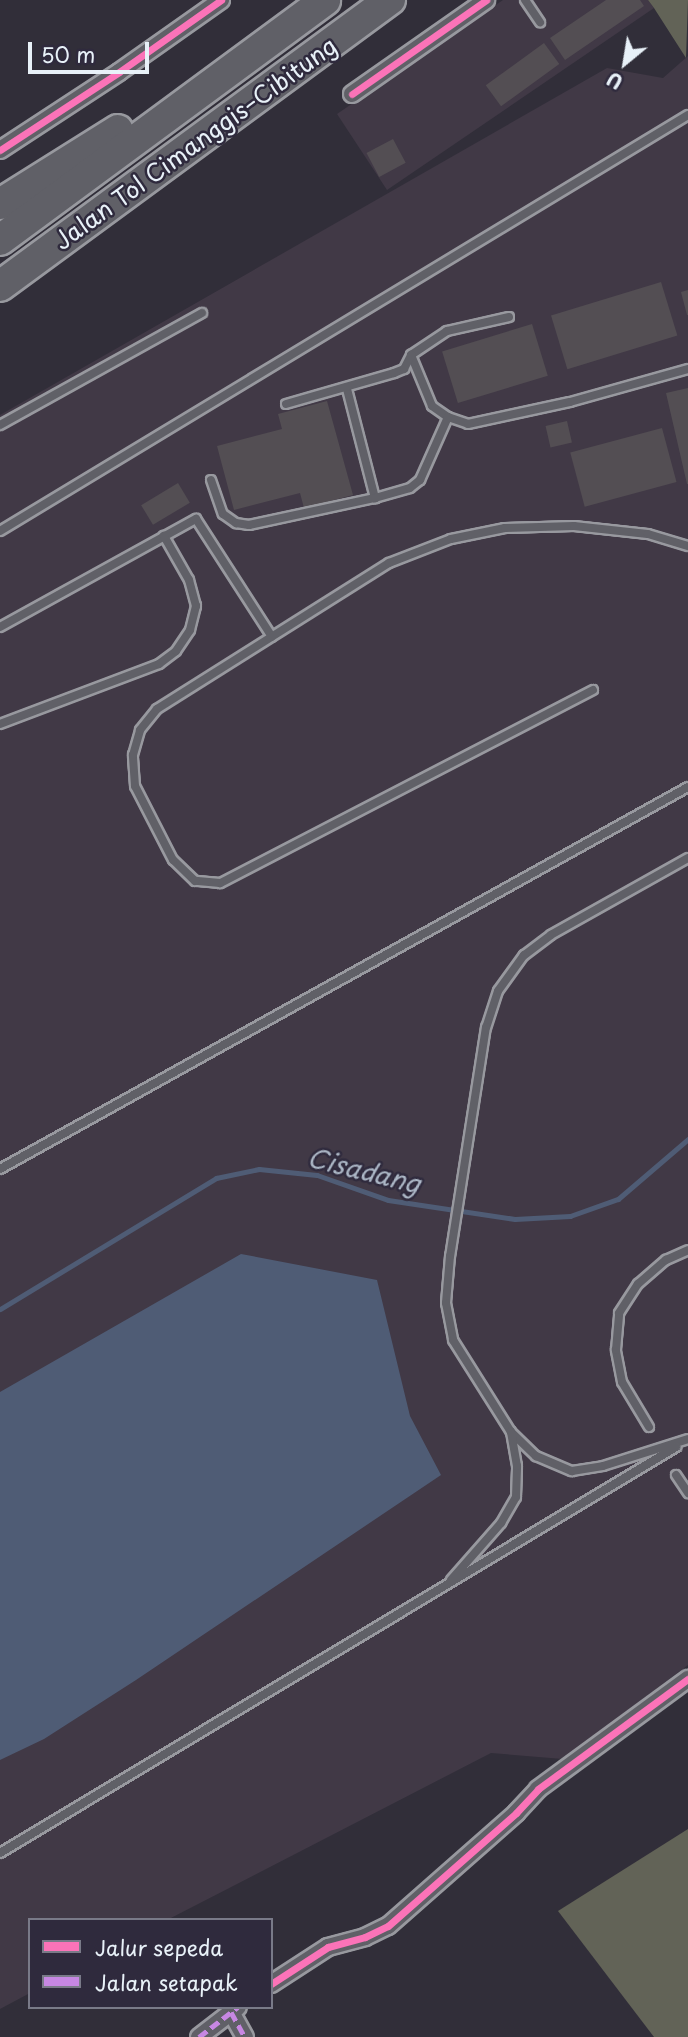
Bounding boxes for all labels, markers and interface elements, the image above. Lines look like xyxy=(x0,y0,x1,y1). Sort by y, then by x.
scale bar xyxy=(32,28,152,72)
north arrow xyxy=(590,28,660,98)
street label: Jalan Tol Cimanggis–Cibitung xyxy=(47,30,343,256)
text: 50 m xyxy=(41,38,95,70)
text: U xyxy=(601,65,628,97)
water label: Cisadang xyxy=(304,1141,424,1199)
legend xyxy=(28,1918,273,2009)
text: Jalur sepeda xyxy=(95,1931,223,1963)
text: Jalan setapak xyxy=(95,1966,238,1998)

